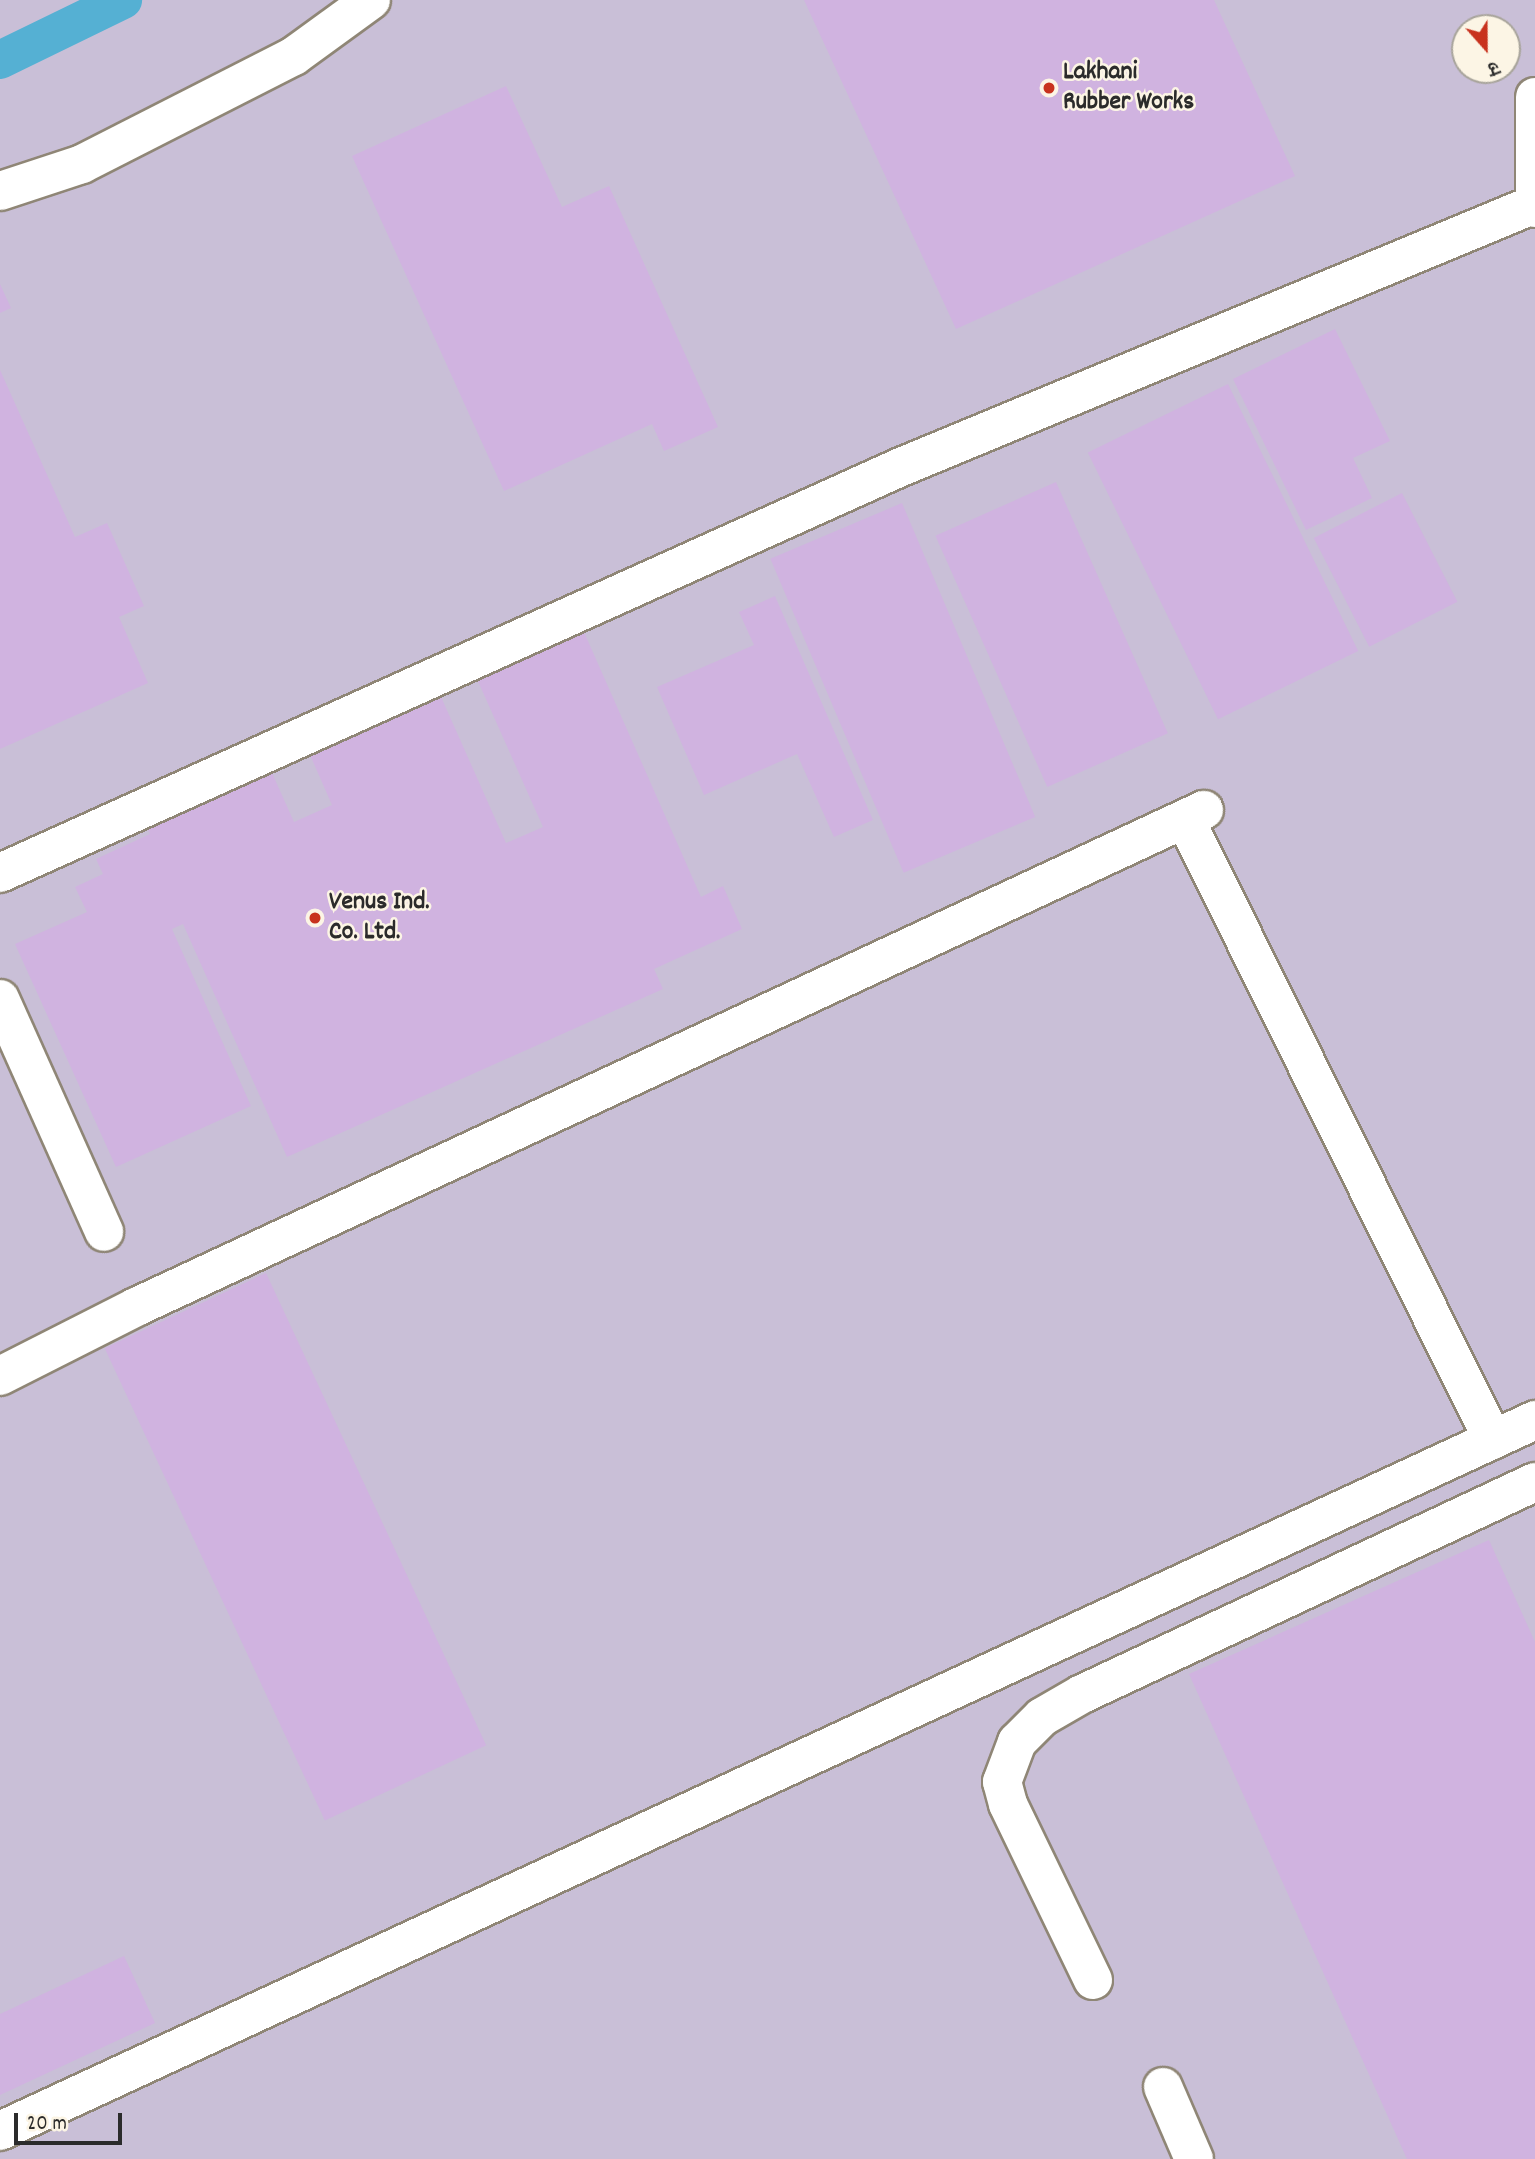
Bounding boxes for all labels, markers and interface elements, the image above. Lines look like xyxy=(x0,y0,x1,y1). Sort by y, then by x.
north arrow xyxy=(1451,14,1521,84)
text: उ xyxy=(1483,53,1503,82)
place label: Lakhani Rubber Works xyxy=(1063,57,1194,119)
marker: Lakhani Rubber Works xyxy=(1041,80,1057,96)
place label: Venus Ind. Co. Ltd. xyxy=(329,887,430,948)
marker: Venus Ind. Co. Ltd. xyxy=(307,910,323,926)
scale bar xyxy=(18,2100,126,2144)
text: 20 m xyxy=(27,2110,67,2140)

